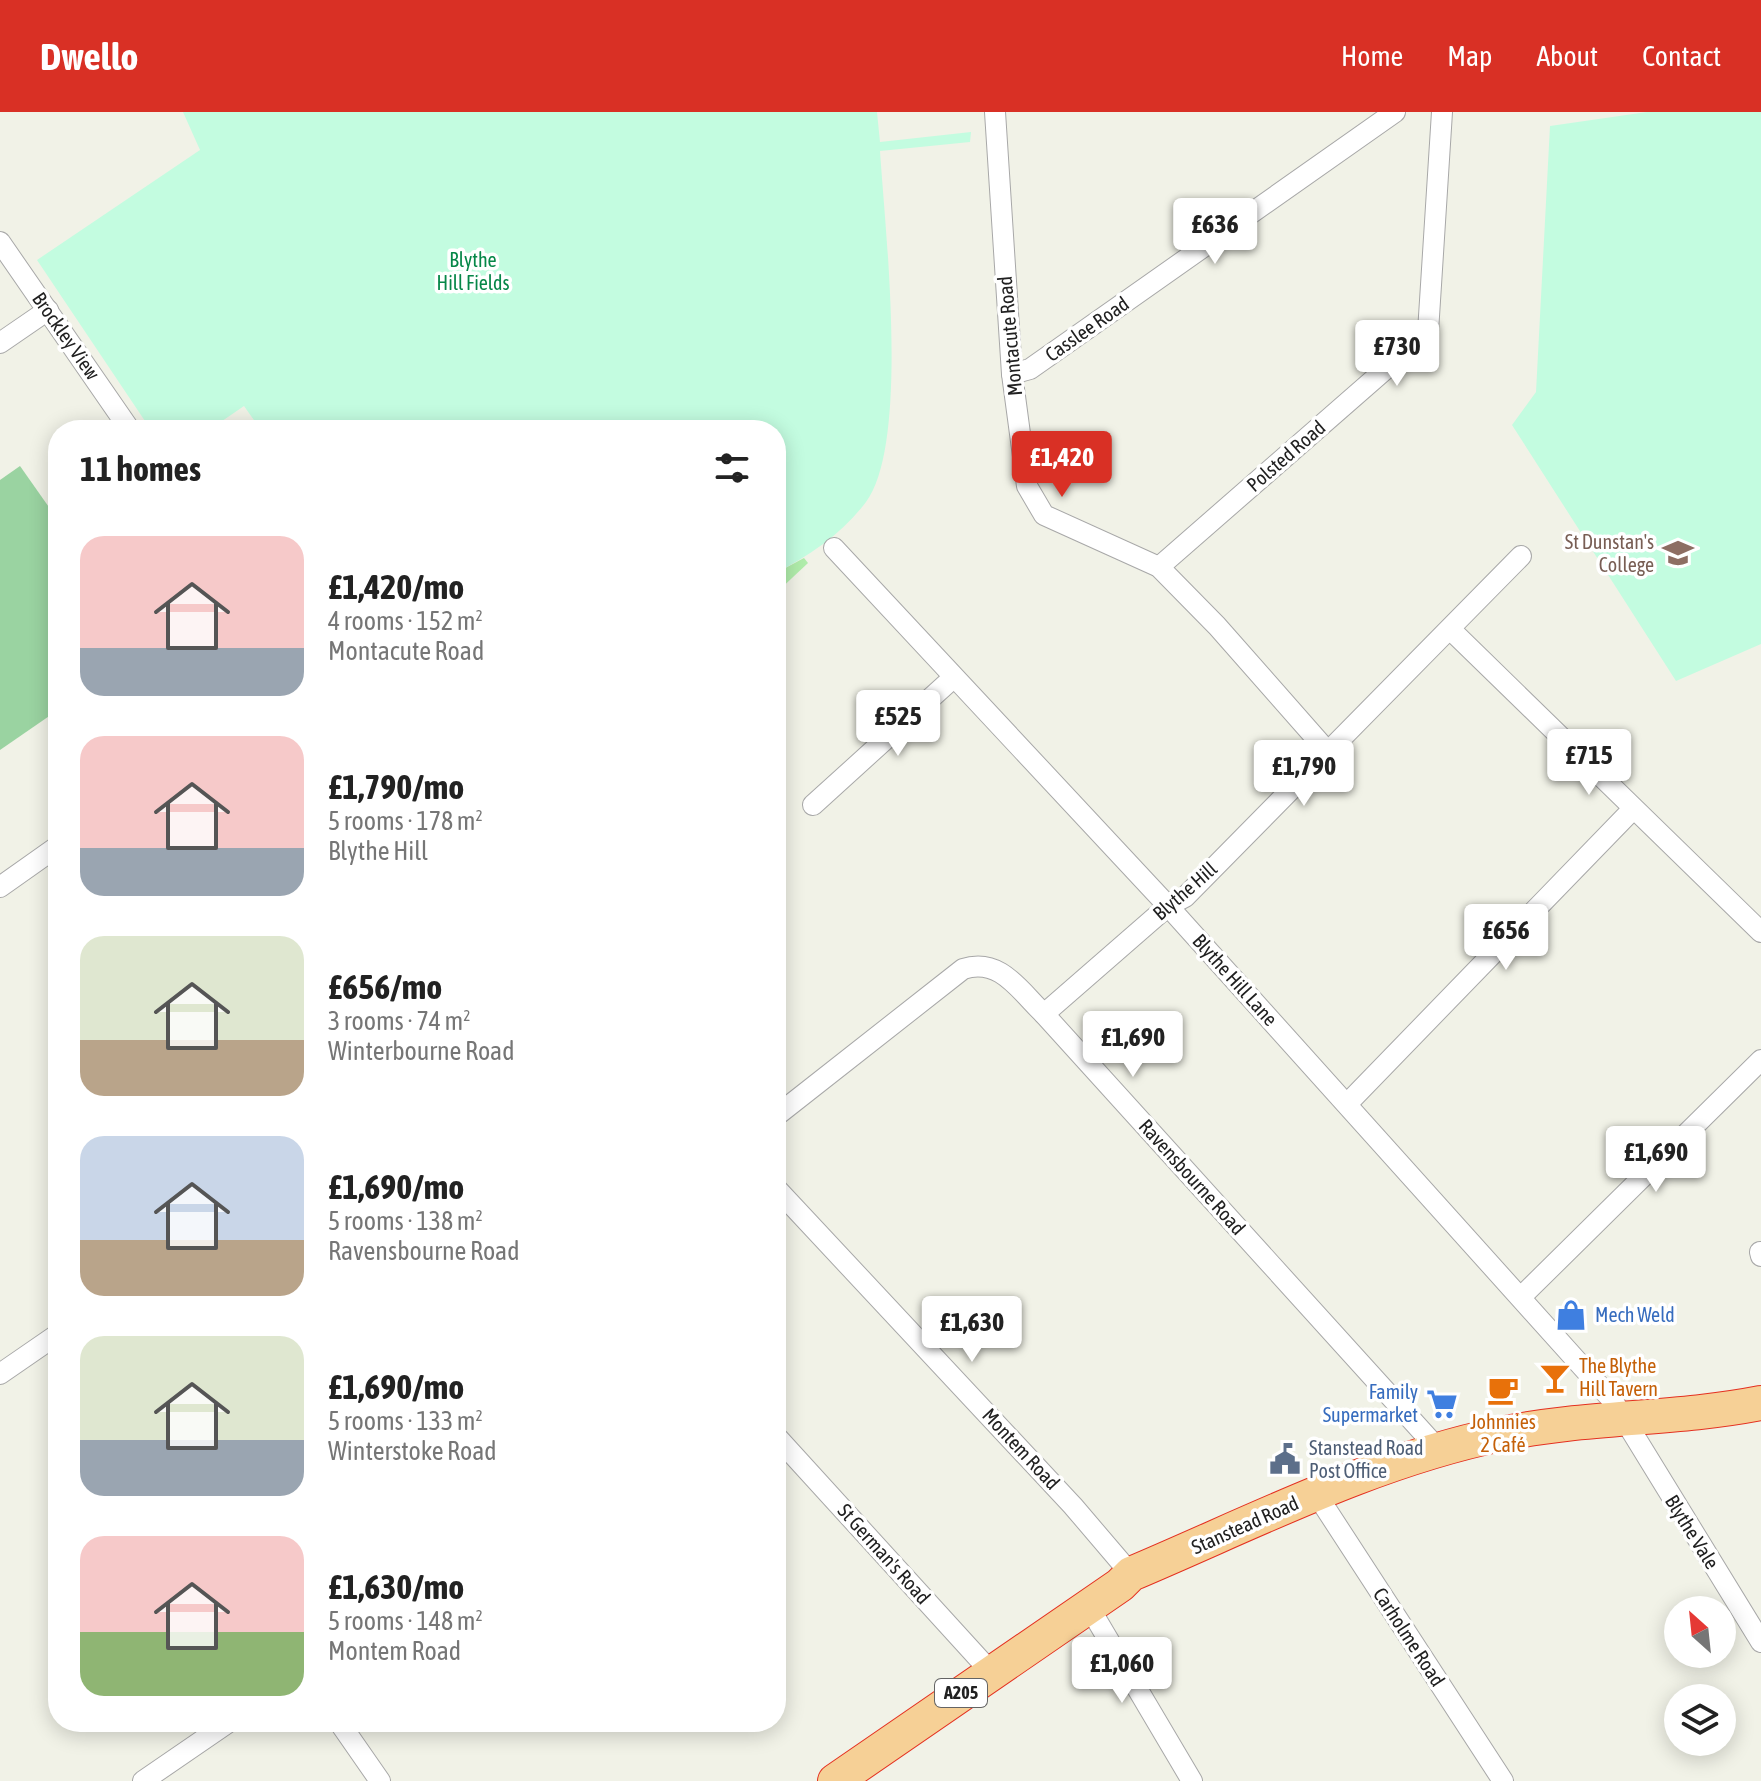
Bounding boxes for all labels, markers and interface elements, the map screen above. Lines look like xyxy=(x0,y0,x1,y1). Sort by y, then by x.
text: Dwello xyxy=(40,35,138,78)
text: Home xyxy=(1341,40,1403,72)
text: Map xyxy=(1447,40,1492,72)
text: About xyxy=(1536,40,1598,72)
text: Contact xyxy=(1642,40,1721,72)
pin: £636 xyxy=(1168,198,1262,266)
text: £636 xyxy=(1191,209,1239,239)
park label: Blythe Hill Fields xyxy=(437,248,509,294)
street label: Montacute Road xyxy=(993,275,1026,397)
street label: Brockley View xyxy=(28,288,105,384)
street label: Casslee Road xyxy=(1041,291,1133,366)
pin: £730 xyxy=(1350,320,1444,388)
text: £730 xyxy=(1373,331,1421,361)
street label: Polsted Road xyxy=(1242,415,1330,496)
pin: £1,420 xyxy=(997,431,1127,499)
text: £1,420 xyxy=(1030,442,1094,472)
icon: filters xyxy=(710,446,754,490)
text: 11 homes xyxy=(80,449,201,488)
place label: St Dunstan's College xyxy=(1565,530,1654,576)
school or university icon: St Dunstan's College xyxy=(1661,536,1695,570)
text: £1,420/mo xyxy=(328,567,464,606)
icon: home xyxy=(144,568,240,664)
text: 4 rooms · 152 m² xyxy=(328,606,483,636)
text: Montacute Road xyxy=(328,636,484,666)
pin: £525 xyxy=(851,690,945,758)
text: £525 xyxy=(874,701,922,731)
pin: £715 xyxy=(1542,729,1636,797)
pin: £1,790 xyxy=(1239,740,1369,808)
text: £715 xyxy=(1565,740,1613,770)
text: £1,790 xyxy=(1272,751,1336,781)
text: £1,790/mo xyxy=(328,767,464,806)
icon: home xyxy=(144,768,240,864)
text: 5 rooms · 178 m² xyxy=(328,806,483,836)
text: Blythe Hill xyxy=(328,836,428,866)
street label: Blythe Hill xyxy=(1148,856,1222,925)
pin: £656 xyxy=(1459,904,1553,972)
text: £656 xyxy=(1482,915,1530,945)
street label: Blythe Hill Lane xyxy=(1188,929,1283,1030)
text: £656/mo xyxy=(328,967,442,1006)
icon: home xyxy=(144,968,240,1064)
text: 3 rooms · 74 m² xyxy=(328,1006,470,1036)
pin: £1,690 xyxy=(1068,1011,1198,1079)
text: £1,690 xyxy=(1101,1022,1165,1052)
text: Winterbourne Road xyxy=(328,1036,515,1066)
street label: Ravensbourne Road xyxy=(1135,1114,1250,1239)
pin: £1,690 xyxy=(1591,1126,1721,1194)
text: £1,690 xyxy=(1624,1137,1688,1167)
text: £1,690/mo xyxy=(328,1167,464,1206)
icon: home xyxy=(144,1168,240,1264)
text: 5 rooms · 138 m² xyxy=(328,1206,483,1236)
text: Ravensbourne Road xyxy=(328,1236,520,1266)
pin: £1,630 xyxy=(907,1296,1037,1364)
shop icon: Mech Weld xyxy=(1554,1298,1588,1332)
place label: Mech Weld xyxy=(1595,1303,1675,1326)
text: £1,630 xyxy=(940,1307,1004,1337)
place label: The Blythe Hill Tavern xyxy=(1579,1354,1658,1400)
bar icon: The Blythe Hill Tavern xyxy=(1538,1361,1572,1395)
text: £1,690/mo xyxy=(328,1367,464,1406)
icon: home xyxy=(144,1368,240,1464)
cafe icon: Johnnies 2 Café xyxy=(1486,1373,1520,1407)
place label: Family Supermarket xyxy=(1323,1380,1418,1426)
supermarket icon: Family Supermarket xyxy=(1425,1387,1459,1421)
street label: Montem Road xyxy=(978,1403,1065,1494)
text: 5 rooms · 133 m² xyxy=(328,1406,483,1436)
place label: Johnnies 2 Café xyxy=(1470,1410,1536,1456)
text: Winterstoke Road xyxy=(328,1436,497,1466)
place label: Stanstead Road Post Office xyxy=(1309,1436,1424,1482)
public building icon: Stanstead Road Post Office xyxy=(1268,1442,1302,1476)
street label: Stanstead Road xyxy=(1188,1491,1302,1558)
street label: Blythe Vale xyxy=(1661,1491,1724,1573)
street label: St German's Road xyxy=(833,1499,935,1608)
text: £1,630/mo xyxy=(328,1567,464,1606)
icon: home xyxy=(144,1568,240,1664)
street label: Carholme Road xyxy=(1369,1583,1450,1690)
north arrow xyxy=(1664,1596,1736,1668)
map controls xyxy=(1664,1596,1736,1756)
text: 5 rooms · 148 m² xyxy=(328,1606,483,1636)
text: Montem Road xyxy=(328,1636,461,1666)
pin: £1,060 xyxy=(1057,1637,1187,1705)
text: £1,060 xyxy=(1090,1648,1154,1678)
road number: A205 xyxy=(935,1679,987,1707)
button: layers xyxy=(1664,1684,1736,1756)

